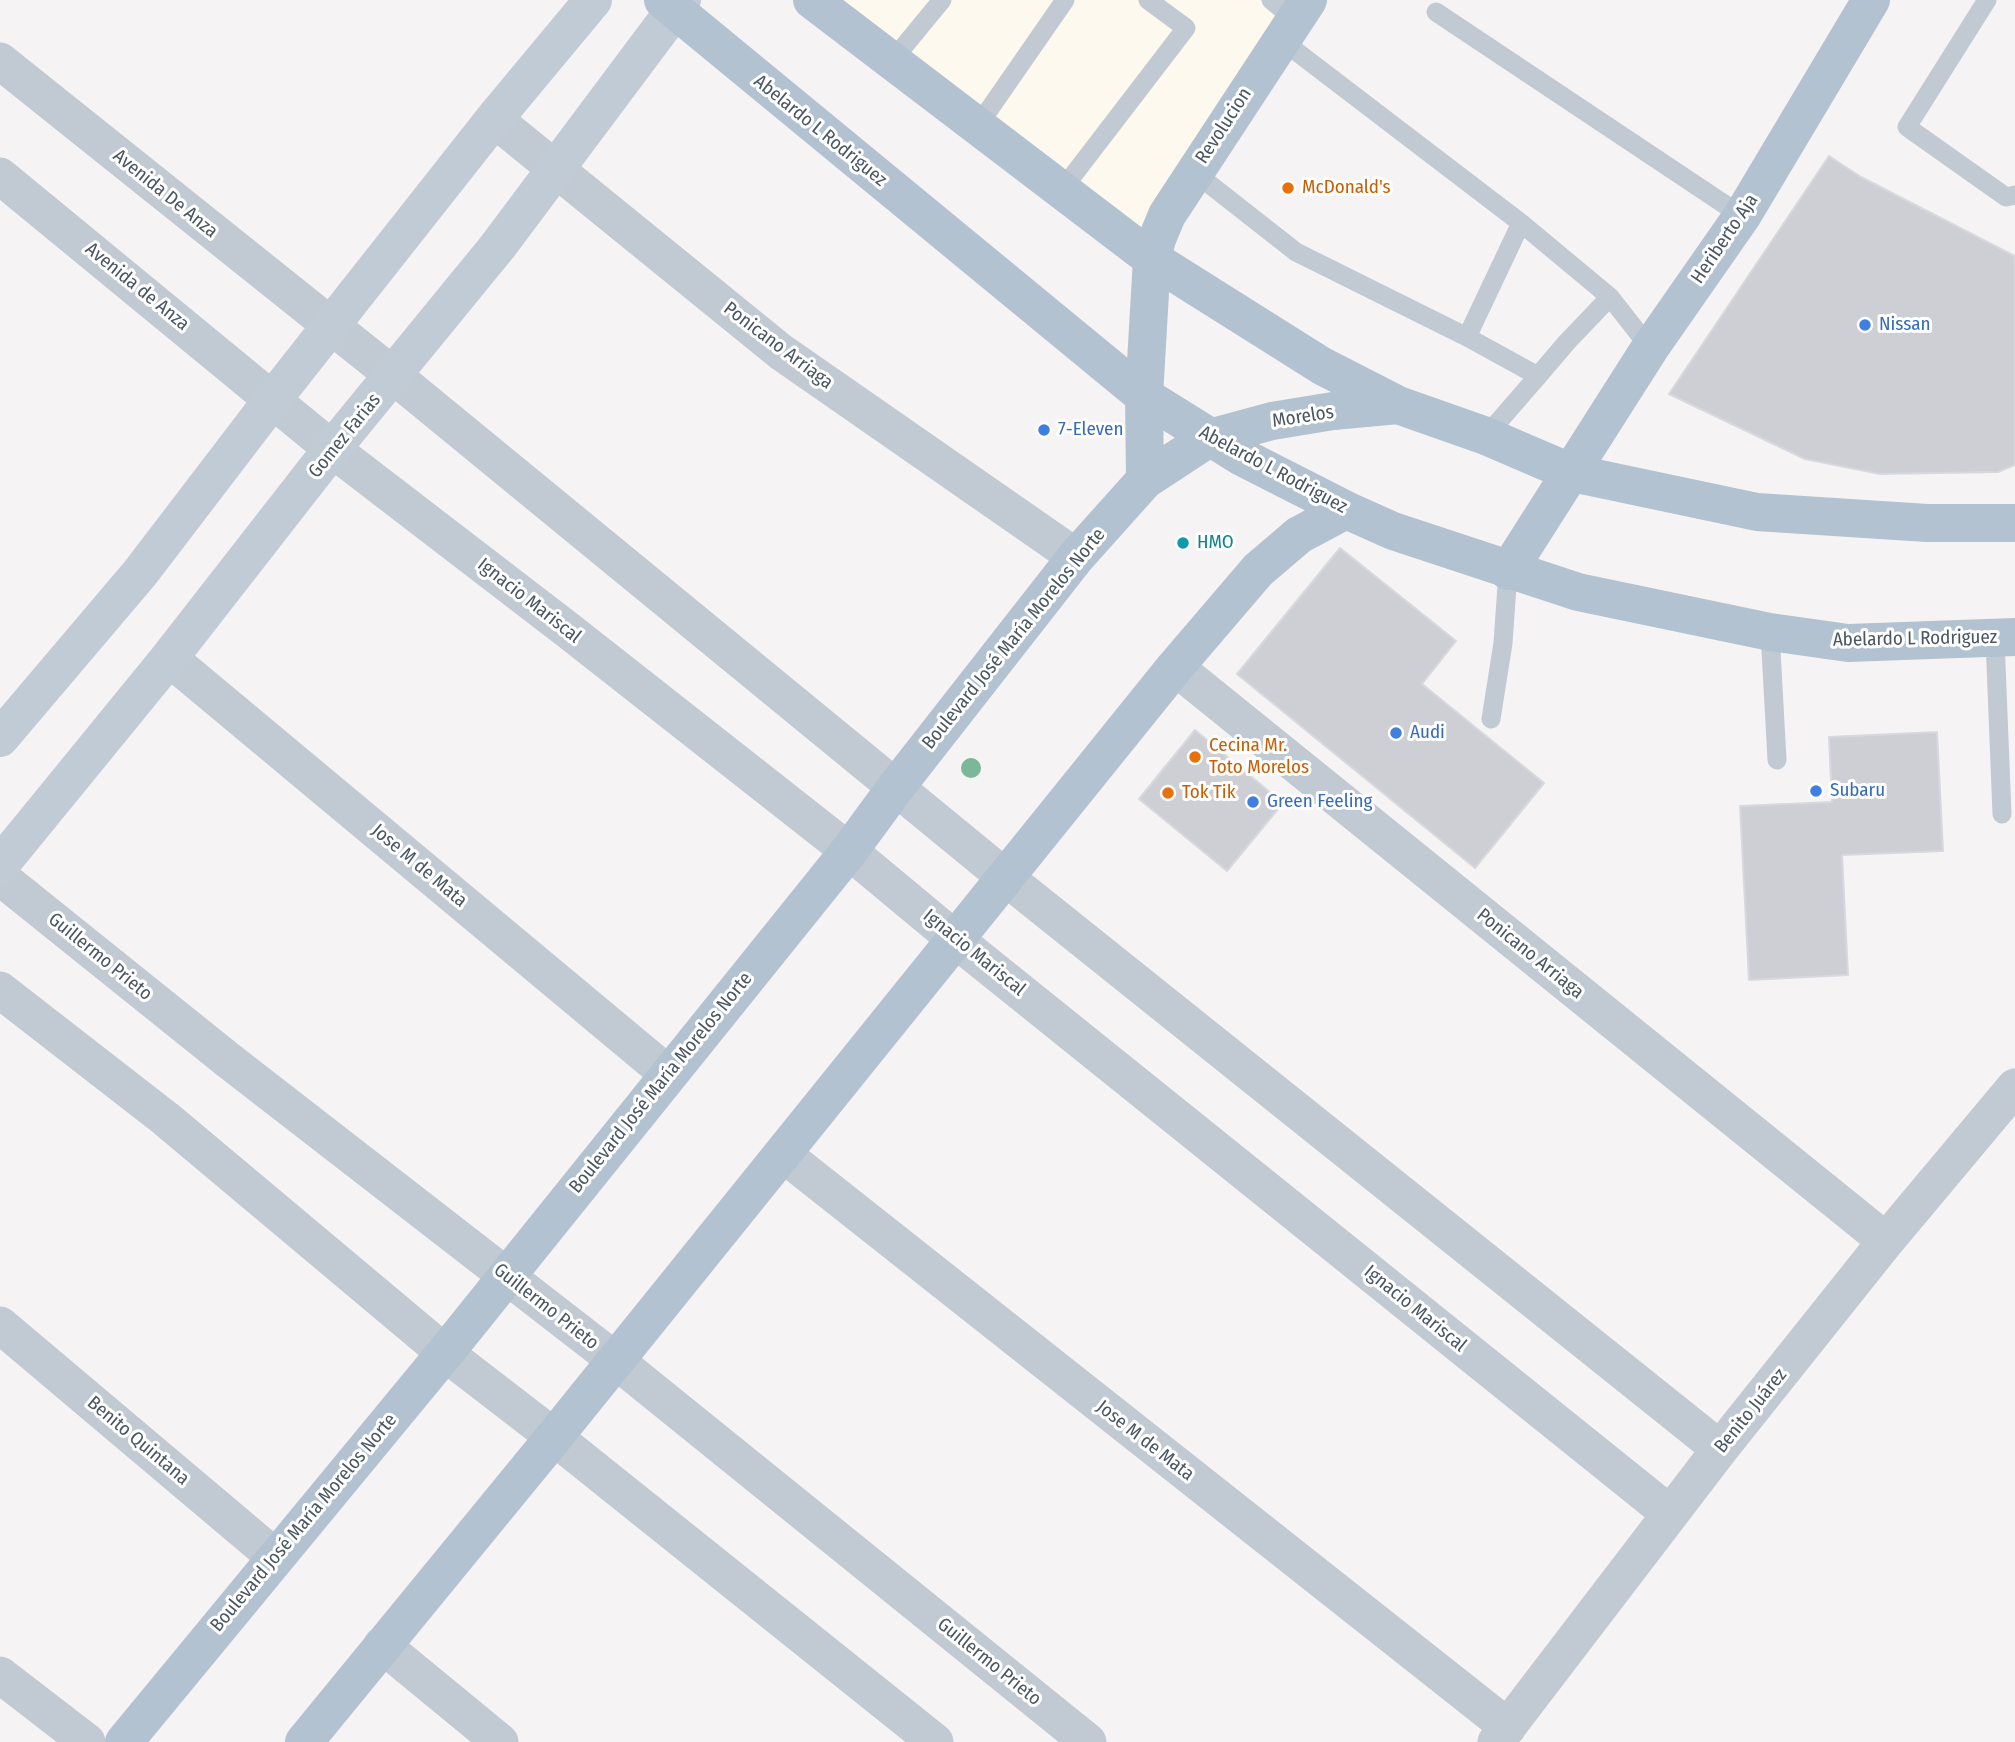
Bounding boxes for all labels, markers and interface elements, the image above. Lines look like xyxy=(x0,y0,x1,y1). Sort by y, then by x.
street label: Abelardo L Rodriguez xyxy=(749,70,891,192)
street label: Revolucion xyxy=(1191,84,1257,168)
street label: Avenida De Anza xyxy=(108,145,222,243)
place label: McDonald's xyxy=(1302,177,1391,199)
marker: McDonald's xyxy=(1280,180,1296,196)
street label: Heriberto Aja xyxy=(1687,190,1763,288)
street label: Avenida de Anza xyxy=(80,238,194,336)
street label: Ponicano Arriaga xyxy=(719,297,837,395)
place label: Nissan xyxy=(1879,314,1931,336)
marker: Nissan xyxy=(1857,317,1873,333)
street label: Gomez Farias xyxy=(304,389,386,483)
street label: Morelos xyxy=(1271,401,1335,433)
place label: 7-Eleven xyxy=(1058,419,1123,441)
street label: Abelardo L Rodriguez xyxy=(1195,421,1351,519)
marker: 7-Eleven xyxy=(1036,422,1052,438)
street label: Boulevard José María Morelos Norte xyxy=(918,524,1110,754)
place label: HMO xyxy=(1197,532,1234,554)
marker: HMO xyxy=(1175,535,1191,551)
street label: Ignacio Mariscal xyxy=(473,554,585,648)
street label: Abelardo L Rodriguez xyxy=(1833,626,1997,652)
place label: Audi xyxy=(1410,722,1445,744)
marker: Audi xyxy=(1388,725,1404,741)
place label: Cecina Mr. Toto Morelos xyxy=(1209,735,1309,779)
marker: Cecina Mr. Toto Morelos xyxy=(1187,749,1203,765)
place label: Subaru xyxy=(1830,780,1885,802)
place label: Tok Tik xyxy=(1182,782,1236,804)
marker: Subaru xyxy=(1808,783,1824,799)
marker: Tok Tik xyxy=(1160,785,1176,801)
place label: Green Feeling xyxy=(1267,791,1372,813)
marker: Green Feeling xyxy=(1245,794,1261,810)
street label: Jose M de Mata xyxy=(367,820,471,912)
street label: Ponicano Arriaga xyxy=(1472,904,1588,1004)
street label: Ignacio Mariscal xyxy=(918,905,1030,1001)
street label: Guillermo Prieto xyxy=(44,908,156,1006)
street label: Boulevard José María Morelos Norte xyxy=(565,968,757,1198)
street label: Guillermo Prieto xyxy=(489,1259,603,1355)
street label: Ignacio Mariscal xyxy=(1359,1261,1471,1357)
street label: Benito Juárez xyxy=(1710,1364,1792,1458)
street label: Benito Quintana xyxy=(82,1392,194,1490)
street label: Jose M de Mata xyxy=(1092,1396,1198,1486)
street label: Boulevard José María Morelos Norte xyxy=(206,1409,402,1637)
street label: Guillermo Prieto xyxy=(933,1613,1045,1711)

